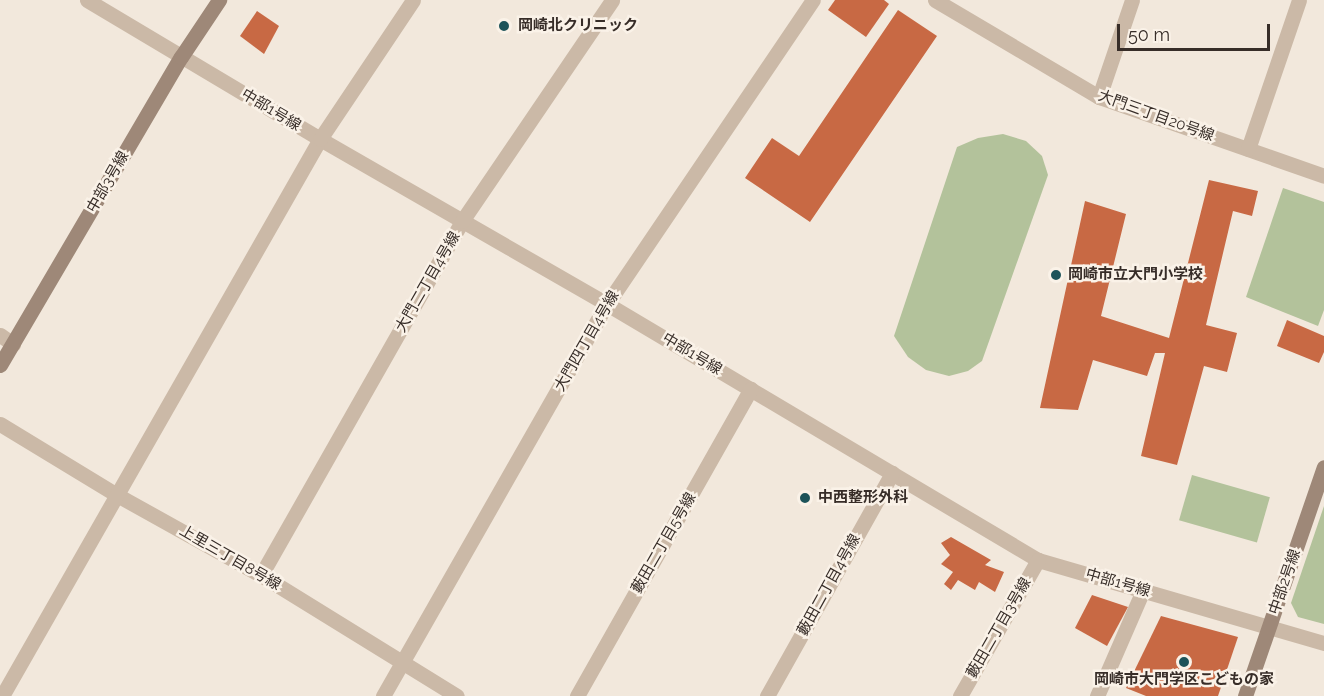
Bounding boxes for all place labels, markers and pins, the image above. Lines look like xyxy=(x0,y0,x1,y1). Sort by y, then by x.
marker: 岡崎北クリニック xyxy=(495,17,513,35)
place label: 岡崎北クリニック xyxy=(518,17,638,35)
place label: 岡崎市立大門小学校 xyxy=(1068,266,1203,284)
marker: 岡崎市立大門小学校 xyxy=(1049,268,1063,282)
marker: 中西整形外科 xyxy=(796,489,814,507)
place label: 中西整形外科 xyxy=(818,489,908,507)
marker: 岡崎市大門学区こどもの家 xyxy=(1177,655,1191,669)
place label: 岡崎市大門学区こどもの家 xyxy=(1094,671,1274,689)

